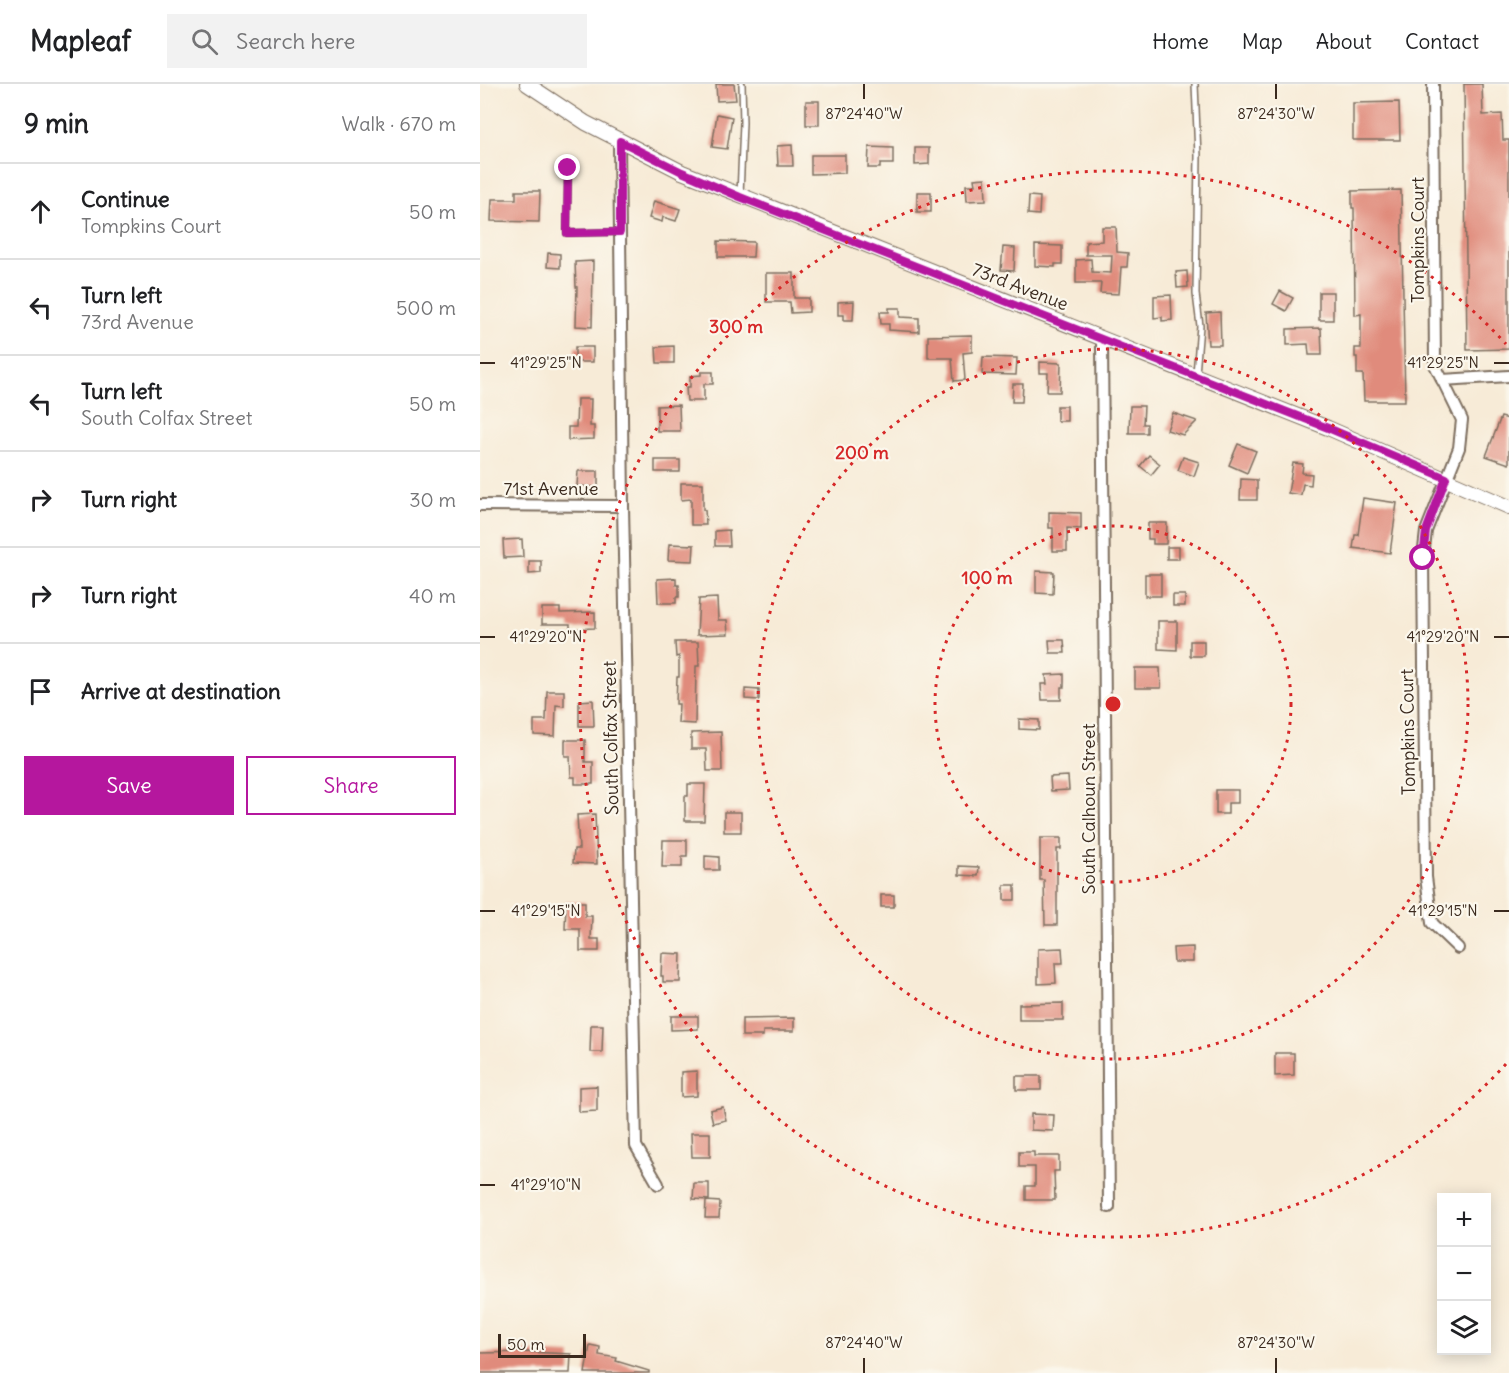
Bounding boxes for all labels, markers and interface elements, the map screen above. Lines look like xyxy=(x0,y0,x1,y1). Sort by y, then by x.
search box xyxy=(167,14,587,68)
text: Mapleaf xyxy=(30,23,131,59)
icon: search xyxy=(188,25,221,58)
text: Search here xyxy=(236,27,355,55)
text: Home xyxy=(1152,28,1209,55)
text: Map xyxy=(1242,28,1283,55)
text: About xyxy=(1316,28,1372,55)
text: Contact xyxy=(1405,28,1479,55)
text: 87°24'40"W xyxy=(825,104,903,123)
text: 87°24'30"W xyxy=(1237,104,1315,123)
text: 9 min xyxy=(24,107,89,140)
text: Walk · 670 m xyxy=(342,111,456,136)
route end xyxy=(554,154,580,180)
street label: Tompkins Court xyxy=(1406,177,1429,303)
text: Continue xyxy=(81,185,170,213)
icon: ahead xyxy=(24,195,57,228)
text: 50 m xyxy=(409,199,456,224)
text: Tompkins Court xyxy=(81,213,221,238)
street label: 73rd Avenue xyxy=(969,258,1072,315)
text: Turn left xyxy=(81,281,162,309)
icon: left xyxy=(24,291,57,324)
text: 500 m xyxy=(396,295,456,320)
text: 73rd Avenue xyxy=(81,309,194,334)
text: 300 m xyxy=(709,315,763,338)
text: 41°29'25"N xyxy=(510,353,582,372)
text: 41°29'25"N xyxy=(1407,353,1479,372)
text: Turn left xyxy=(81,377,162,405)
icon: left xyxy=(24,387,57,420)
text: 50 m xyxy=(409,391,456,416)
text: South Colfax Street xyxy=(81,405,252,430)
text: 200 m xyxy=(835,441,889,464)
street label: 71st Avenue xyxy=(504,477,598,500)
icon: right xyxy=(24,483,57,516)
text: Turn right xyxy=(81,485,177,513)
text: 30 m xyxy=(409,487,456,512)
route start xyxy=(1409,544,1435,570)
text: 100 m xyxy=(962,566,1013,589)
icon: right xyxy=(24,579,57,612)
text: Turn right xyxy=(81,581,177,609)
text: 40 m xyxy=(409,583,456,608)
text: 41°29'20"N xyxy=(510,627,582,646)
text: 41°29'20"N xyxy=(1407,627,1479,646)
street label: South Colfax Street xyxy=(598,661,623,815)
street label: Tompkins Court xyxy=(1395,669,1420,795)
icon: arrive xyxy=(24,675,57,708)
text: Arrive at destination xyxy=(81,677,281,705)
centre of rings xyxy=(1103,694,1123,714)
street label: South Calhoun Street xyxy=(1077,723,1100,895)
button: Save xyxy=(24,756,234,815)
button: Share xyxy=(246,756,456,815)
text: 41°29'15"N xyxy=(511,901,581,920)
text: 41°29'15"N xyxy=(1408,901,1478,920)
text: 41°29'10"N xyxy=(511,1175,581,1194)
map controls xyxy=(1437,1193,1491,1355)
button: + xyxy=(1437,1193,1491,1247)
button: − xyxy=(1437,1247,1491,1301)
button: layers xyxy=(1437,1301,1491,1355)
scale bar xyxy=(498,1331,586,1358)
text: 87°24'40"W xyxy=(825,1333,903,1352)
text: 87°24'30"W xyxy=(1237,1333,1315,1352)
text: 50 m xyxy=(507,1334,545,1354)

